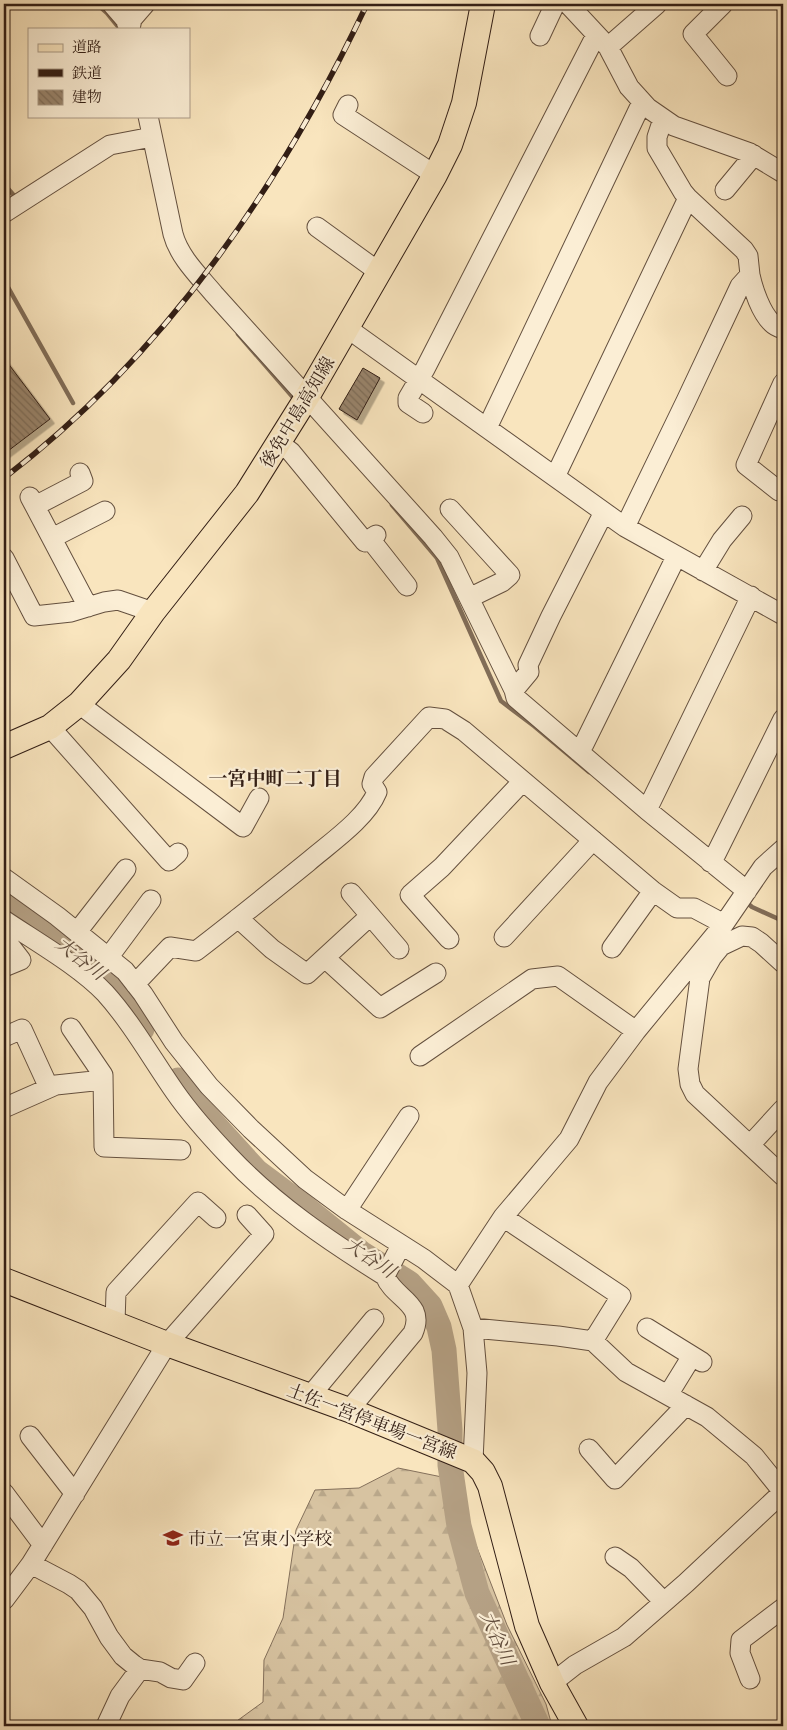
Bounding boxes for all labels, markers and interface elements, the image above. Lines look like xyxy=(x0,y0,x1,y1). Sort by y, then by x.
legend xyxy=(28,28,190,118)
text: 道路 xyxy=(72,36,102,57)
text: 鉄道 xyxy=(72,62,102,83)
text: 建物 xyxy=(72,86,102,107)
street label: 後免中島高知線 xyxy=(253,351,341,473)
district label: 一宮中町二丁目 xyxy=(208,764,342,792)
water label: 大谷川 xyxy=(50,929,114,988)
water label: 大谷川 xyxy=(339,1229,403,1286)
street label: 土佐一宮停車場一宮線 xyxy=(283,1376,461,1466)
place label: 市立一宮東小学校 xyxy=(188,1525,332,1552)
school or university icon: 市立一宮東小学校 xyxy=(162,1527,184,1549)
water label: 大谷川 xyxy=(474,1606,523,1672)

